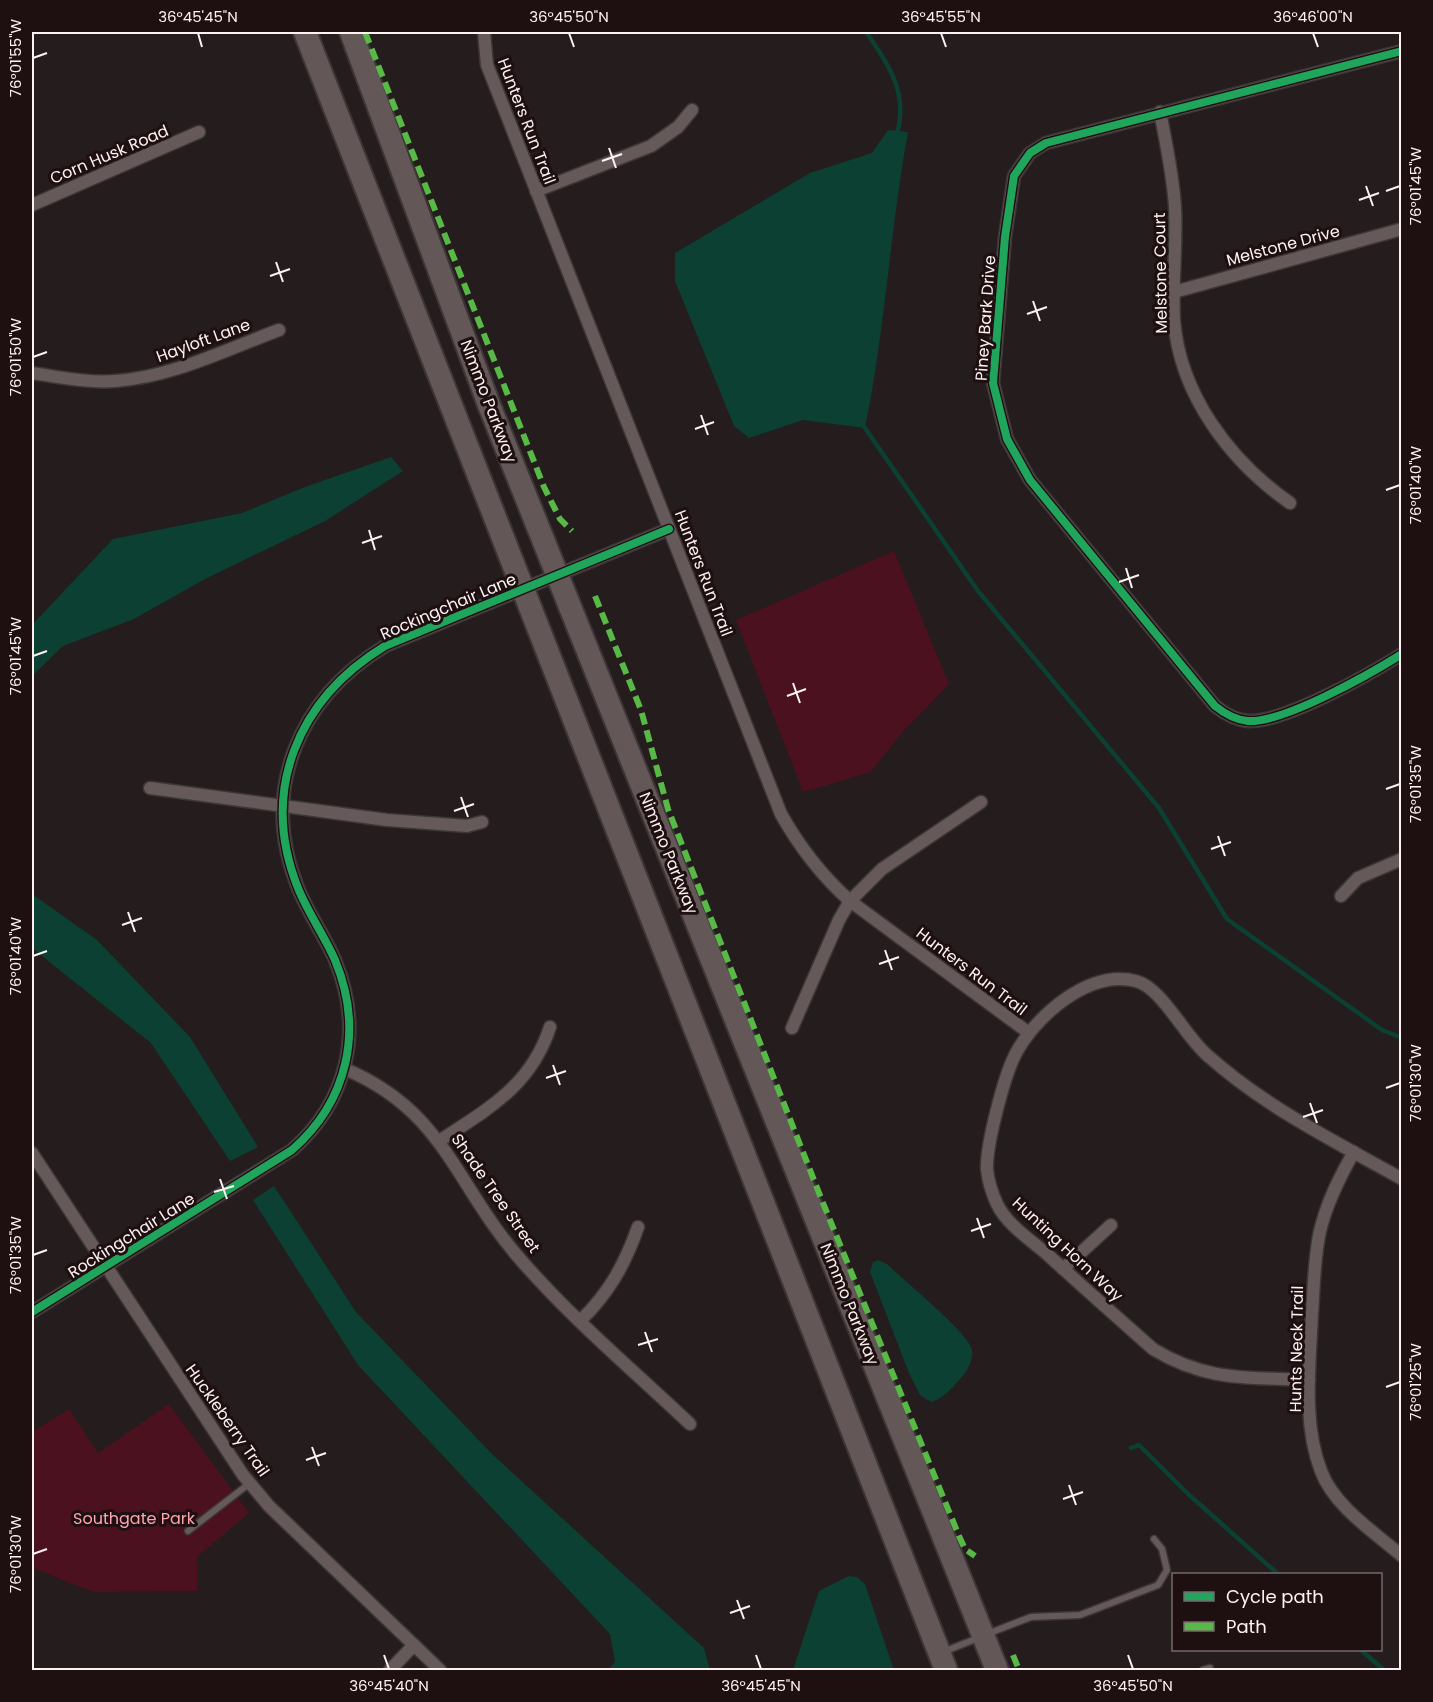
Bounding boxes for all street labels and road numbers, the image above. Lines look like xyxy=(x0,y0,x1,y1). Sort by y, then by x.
street label: Hunters Run Trail xyxy=(492,55,561,188)
street label: Corn Husk Road xyxy=(46,119,172,190)
street label: Melstone Court xyxy=(1148,212,1173,334)
street label: Melstone Drive xyxy=(1224,219,1342,272)
street label: Piney Bark Drive xyxy=(970,254,1001,382)
street label: Hayloft Lane xyxy=(153,313,253,368)
street label: Nimmo Parkway xyxy=(455,336,523,466)
street label: Hunters Run Trail xyxy=(669,507,738,640)
street label: Rockingchair Lane xyxy=(377,567,520,646)
street label: Nimmo Parkway xyxy=(634,789,704,918)
street label: Hunters Run Trail xyxy=(911,922,1032,1021)
street label: Shade Tree Street xyxy=(446,1129,546,1258)
street label: Rockingchair Lane xyxy=(63,1187,199,1284)
street label: Hunting Horn Way xyxy=(1007,1192,1128,1307)
street label: Nimmo Parkway xyxy=(815,1240,885,1369)
street label: Hunts Neck Trail xyxy=(1284,1285,1309,1413)
street label: Huckleberry Trail xyxy=(180,1359,275,1481)

